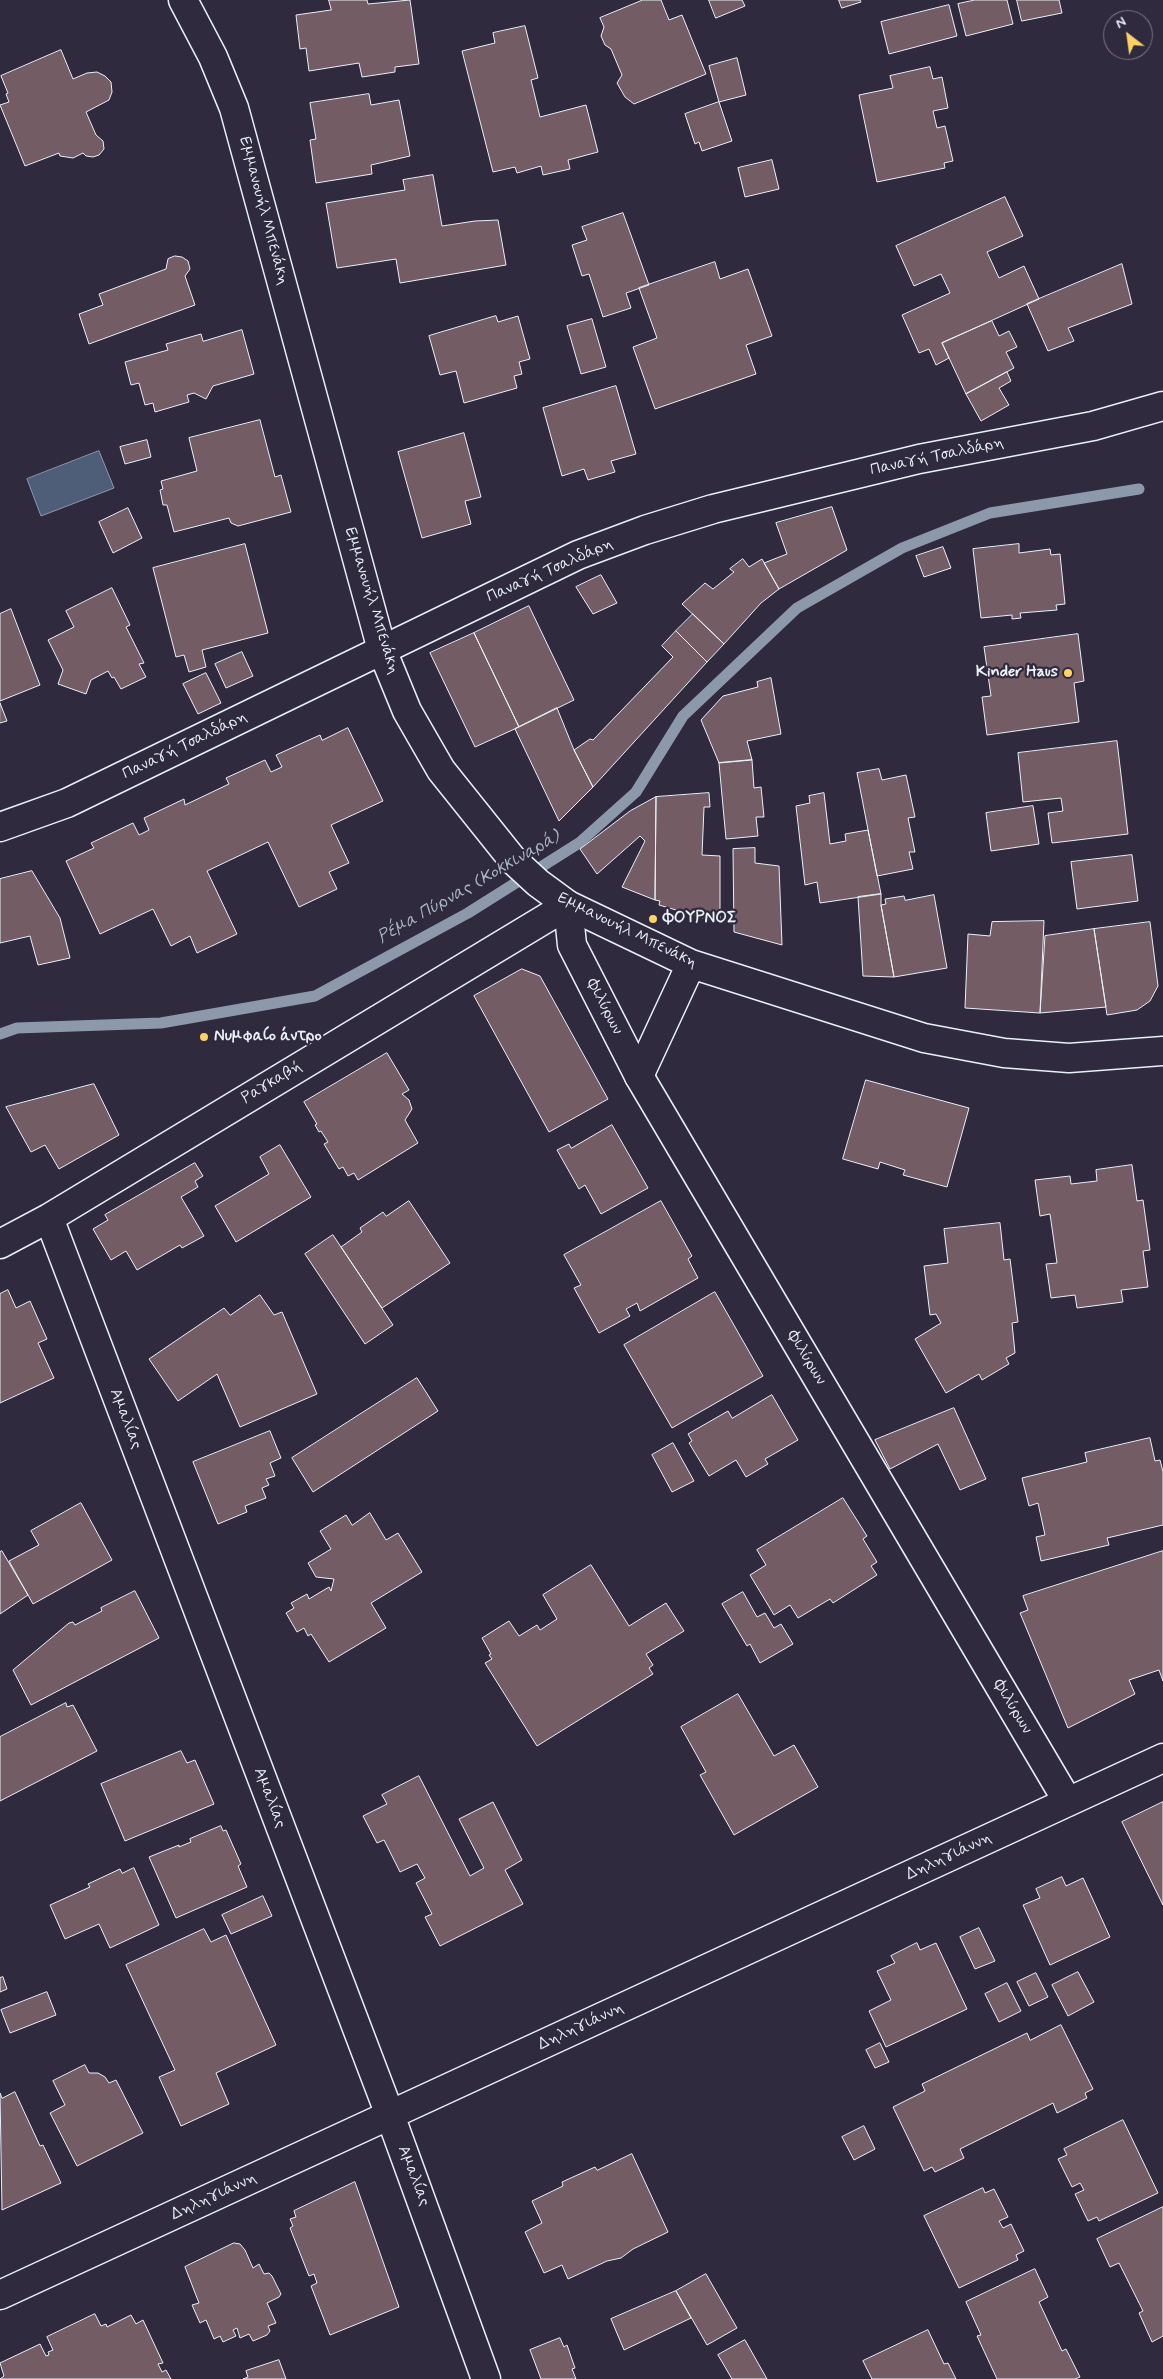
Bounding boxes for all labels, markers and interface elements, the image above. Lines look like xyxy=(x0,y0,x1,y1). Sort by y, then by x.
north arrow xyxy=(1103,10,1153,60)
text: N xyxy=(1112,13,1130,33)
street label: Εμμανουήλ Μπενάκη xyxy=(234,135,292,287)
street label: Παναγή Τσαλδάρη xyxy=(868,433,1006,481)
street label: Εμμανουήλ Μπενάκη xyxy=(339,525,403,677)
street label: Παναγή Τσαλδάρη xyxy=(484,535,616,607)
place label: Kinder Haus xyxy=(976,663,1058,683)
marker: Kinder Haus xyxy=(1062,667,1074,679)
street label: Παναγή Τσαλδάρη xyxy=(120,708,250,784)
water label: Ρέμα Πύρνας (Κοκκιναρά) xyxy=(374,827,564,949)
street label: Εμμανουήλ Μπενάκη xyxy=(554,889,700,973)
place label: ΦΟΥΡΝΟΣ xyxy=(663,909,736,929)
marker: ΦΟΥΡΝΟΣ xyxy=(647,913,659,925)
street label: Φιλύρων xyxy=(582,976,626,1038)
place label: Νυμφαίο άντρο xyxy=(214,1027,322,1047)
marker: Νυμφαίο άντρο xyxy=(198,1031,210,1043)
street label: Ραγκαβή xyxy=(238,1057,306,1109)
street label: Φιλύρων xyxy=(782,1327,830,1389)
street label: Αμαλίας xyxy=(105,1386,145,1452)
street label: Φιλύρων xyxy=(988,1676,1036,1738)
street label: Αμαλίας xyxy=(249,1765,289,1831)
street label: Δηληγιάννη xyxy=(903,1829,995,1885)
street label: Δηληγιάννη xyxy=(535,1999,627,2055)
street label: Αμαλίας xyxy=(393,2143,433,2209)
street label: Δηληγιάννη xyxy=(168,2169,260,2225)

